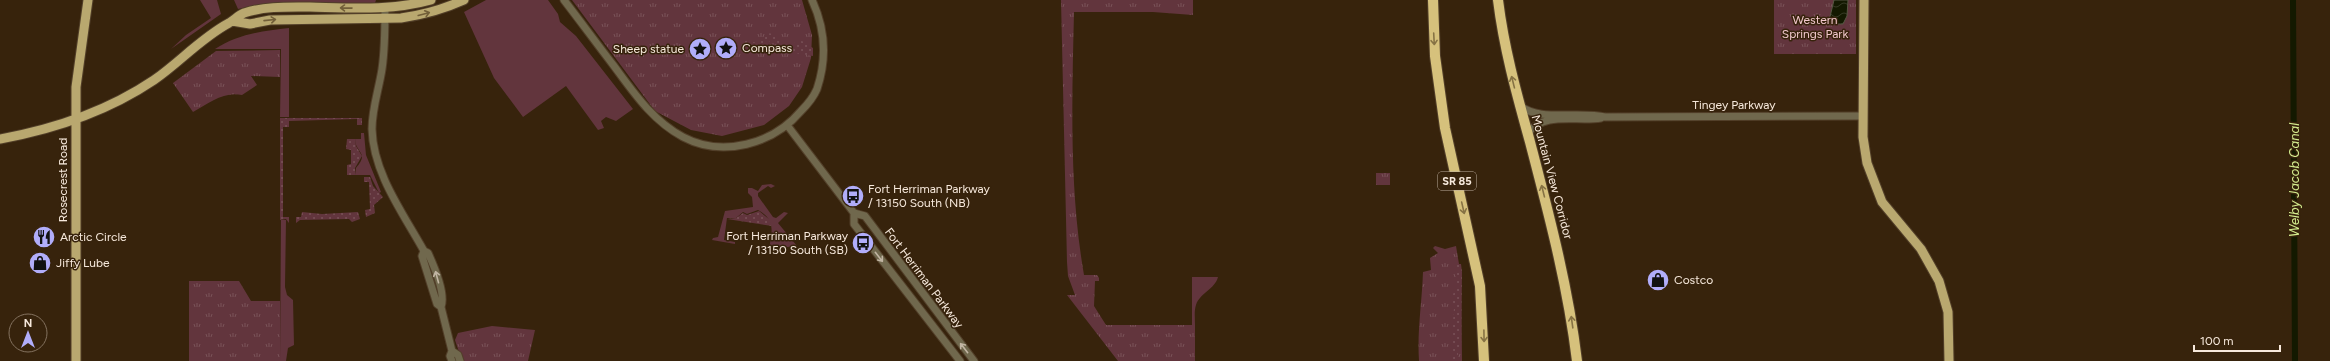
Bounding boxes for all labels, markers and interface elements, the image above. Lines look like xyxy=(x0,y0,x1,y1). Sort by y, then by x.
one-way arrow xyxy=(340,4,353,12)
one-way arrow xyxy=(417,10,430,17)
park label: Western Springs Park xyxy=(1782,13,1848,41)
one-way arrow xyxy=(263,16,276,24)
one-way arrow xyxy=(1431,32,1438,45)
place icon: Compass xyxy=(713,35,739,61)
place icon: Sheep statue xyxy=(687,36,713,62)
place label: Compass xyxy=(742,41,793,55)
place label: Sheep statue xyxy=(613,42,684,56)
one-way arrow xyxy=(1509,76,1517,89)
street label: Tingey Parkway xyxy=(1692,98,1776,112)
street label: Mountain View Corridor xyxy=(1529,113,1575,241)
water label: Welby Jacob Canal xyxy=(2287,123,2302,237)
street label: Rosecrest Road xyxy=(56,138,70,222)
road number: SR 85 xyxy=(1438,172,1476,190)
place label: Fort Herriman Parkway / 13150 South (NB) xyxy=(868,182,991,210)
bus stop icon: Fort Herriman Parkway / 13150 South (NB) xyxy=(840,183,866,209)
one-way arrow xyxy=(1538,185,1546,198)
one-way arrow xyxy=(1459,201,1467,214)
restaurant icon: Arctic Circle xyxy=(31,224,57,250)
street label: Fort Herriman Parkway xyxy=(882,225,967,331)
place label: Fort Herriman Parkway / 13150 South (SB) xyxy=(726,229,849,257)
place label: Arctic Circle xyxy=(60,230,127,244)
bus stop icon: Fort Herriman Parkway / 13150 South (SB) xyxy=(850,230,876,256)
shop icon: Jiffy Lube xyxy=(27,250,53,276)
one-way arrow xyxy=(875,252,884,263)
place label: Jiffy Lube xyxy=(56,256,110,270)
shop icon: Costco xyxy=(1645,267,1671,293)
one-way arrow xyxy=(433,271,440,284)
place label: Costco xyxy=(1674,273,1713,287)
north arrow xyxy=(8,313,48,353)
one-way arrow xyxy=(1568,316,1576,329)
text: N xyxy=(24,317,32,330)
scale bar xyxy=(2194,327,2280,353)
one-way arrow xyxy=(1480,329,1487,342)
text: 100 m xyxy=(2200,334,2234,348)
one-way arrow xyxy=(960,343,968,354)

